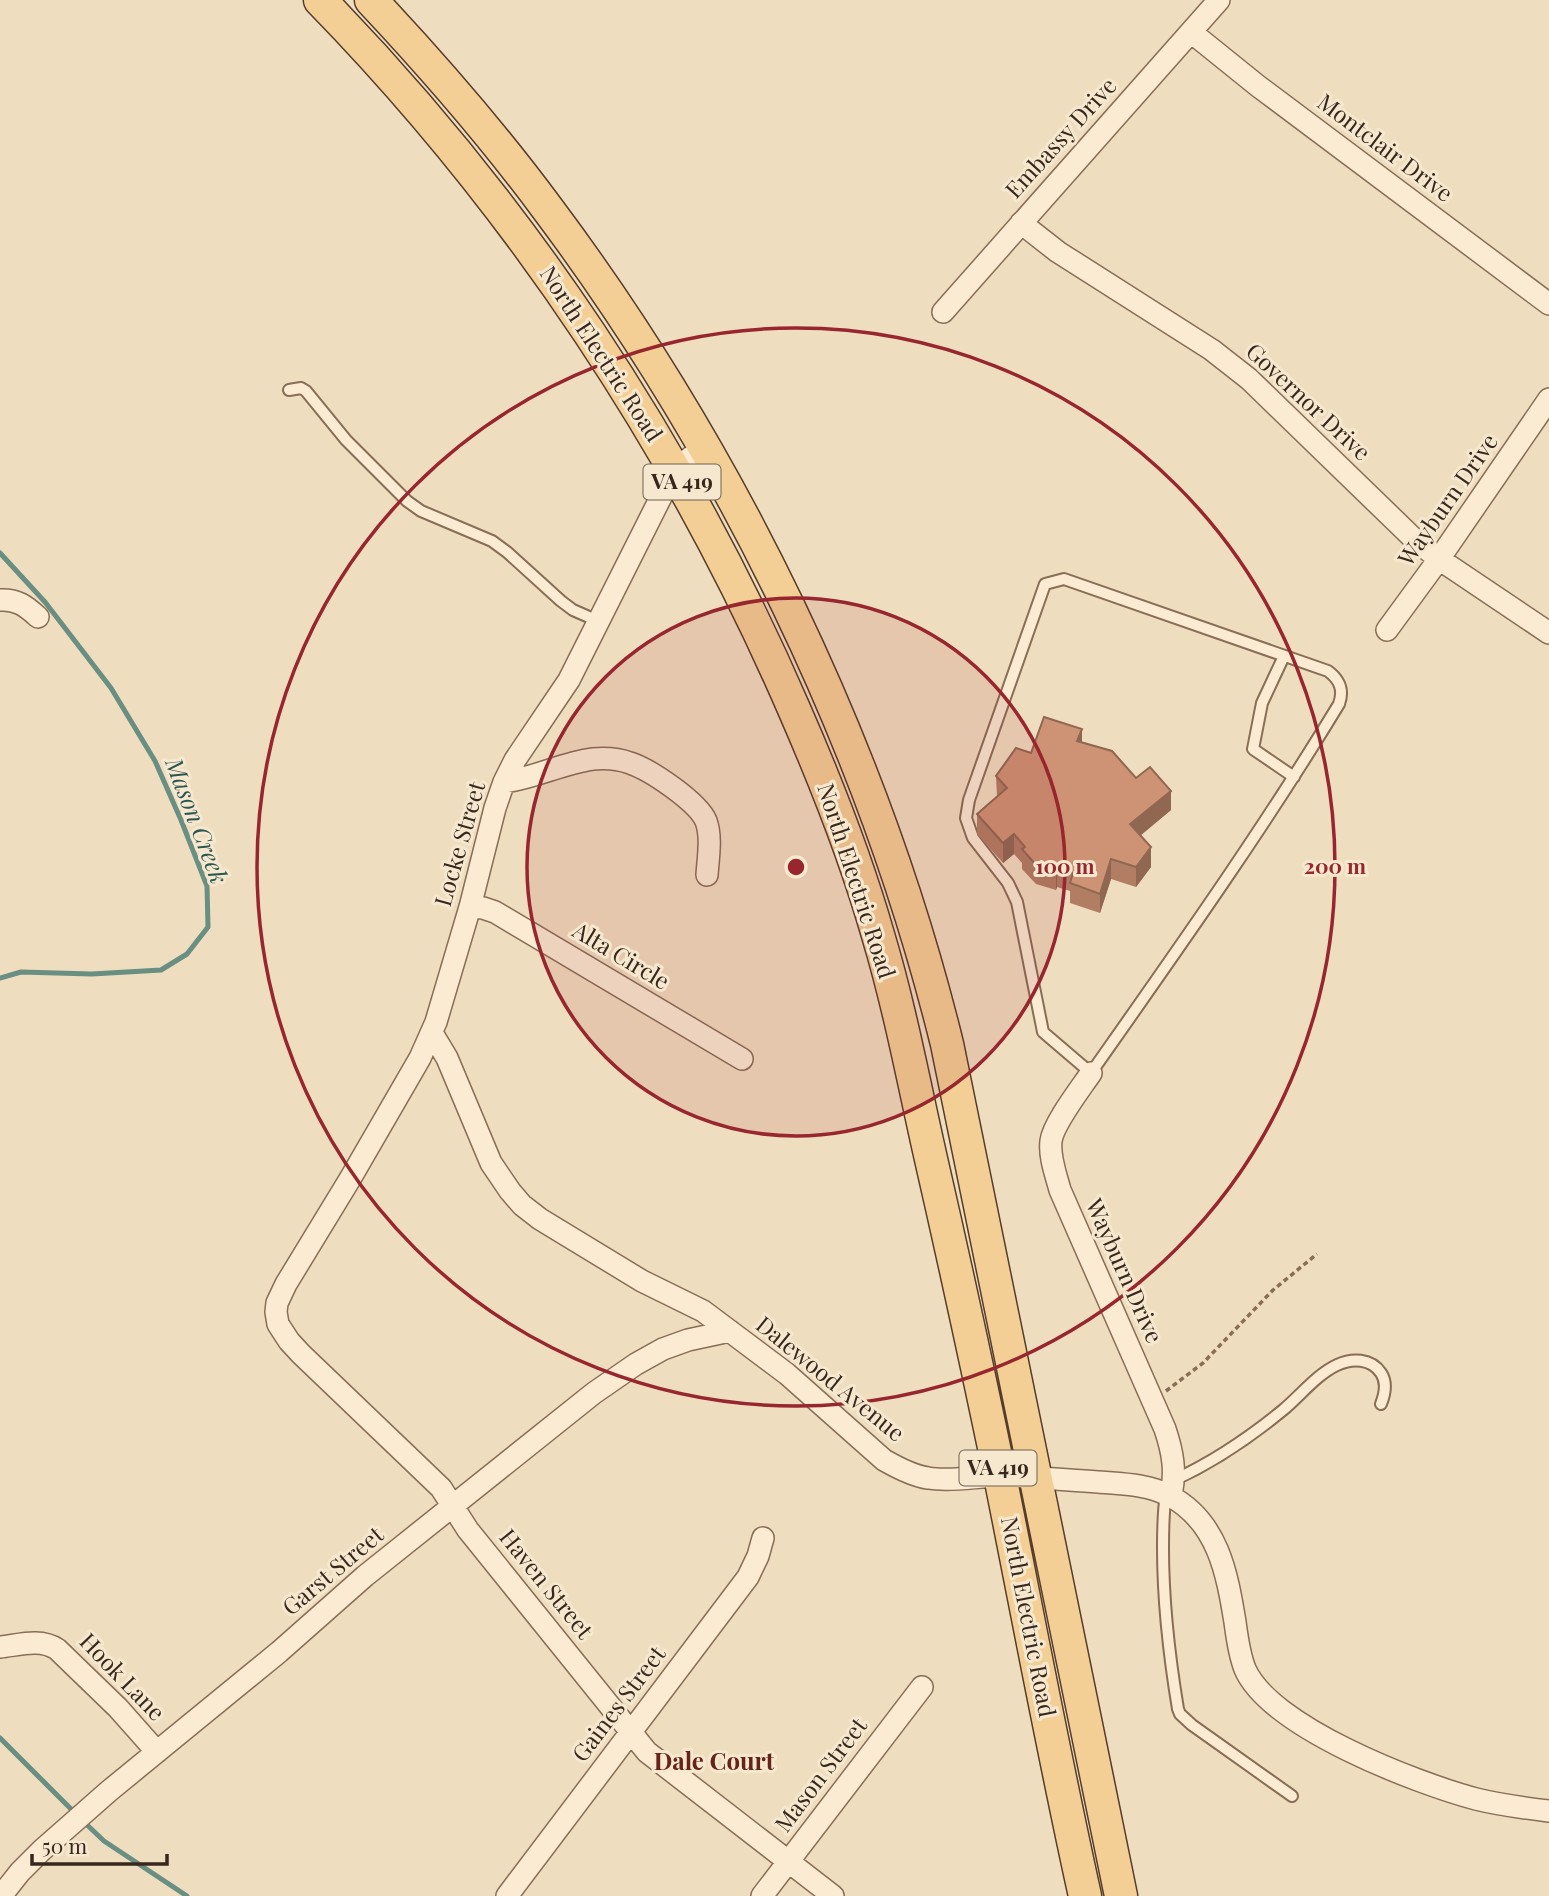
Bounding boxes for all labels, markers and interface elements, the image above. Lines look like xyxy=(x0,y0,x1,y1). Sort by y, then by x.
street label: Embassy Drive xyxy=(997,70,1122,204)
street label: Montclair Drive xyxy=(1312,86,1460,208)
street label: North Electric Road xyxy=(534,259,671,447)
street label: Governor Drive xyxy=(1240,335,1378,467)
street label: Wayburn Drive xyxy=(1389,427,1504,572)
road number: VA 419 xyxy=(644,464,720,500)
water label: Mason Creek xyxy=(159,752,237,888)
street label: Locke Street xyxy=(426,777,491,910)
street label: North Electric Road xyxy=(811,779,904,982)
text: 100 m xyxy=(1035,851,1095,879)
text: 200 m xyxy=(1304,851,1366,879)
centre of rings xyxy=(784,855,808,879)
street label: Alta Circle xyxy=(567,913,676,996)
street label: Wayburn Drive xyxy=(1079,1192,1171,1347)
street label: Dalewood Avenue xyxy=(750,1308,912,1447)
road number: VA 419 xyxy=(960,1450,1036,1486)
street label: North Electric Road xyxy=(995,1514,1064,1720)
street label: Garst Street xyxy=(275,1518,390,1621)
street label: Haven Street xyxy=(493,1522,601,1645)
street label: Hook Lane xyxy=(74,1625,173,1726)
street label: Gaines Street xyxy=(564,1638,672,1767)
street label: Mason Street xyxy=(767,1710,873,1838)
district label: Dale Court xyxy=(654,1744,775,1776)
scale bar xyxy=(32,1822,166,1866)
text: 50 m xyxy=(42,1831,88,1859)

